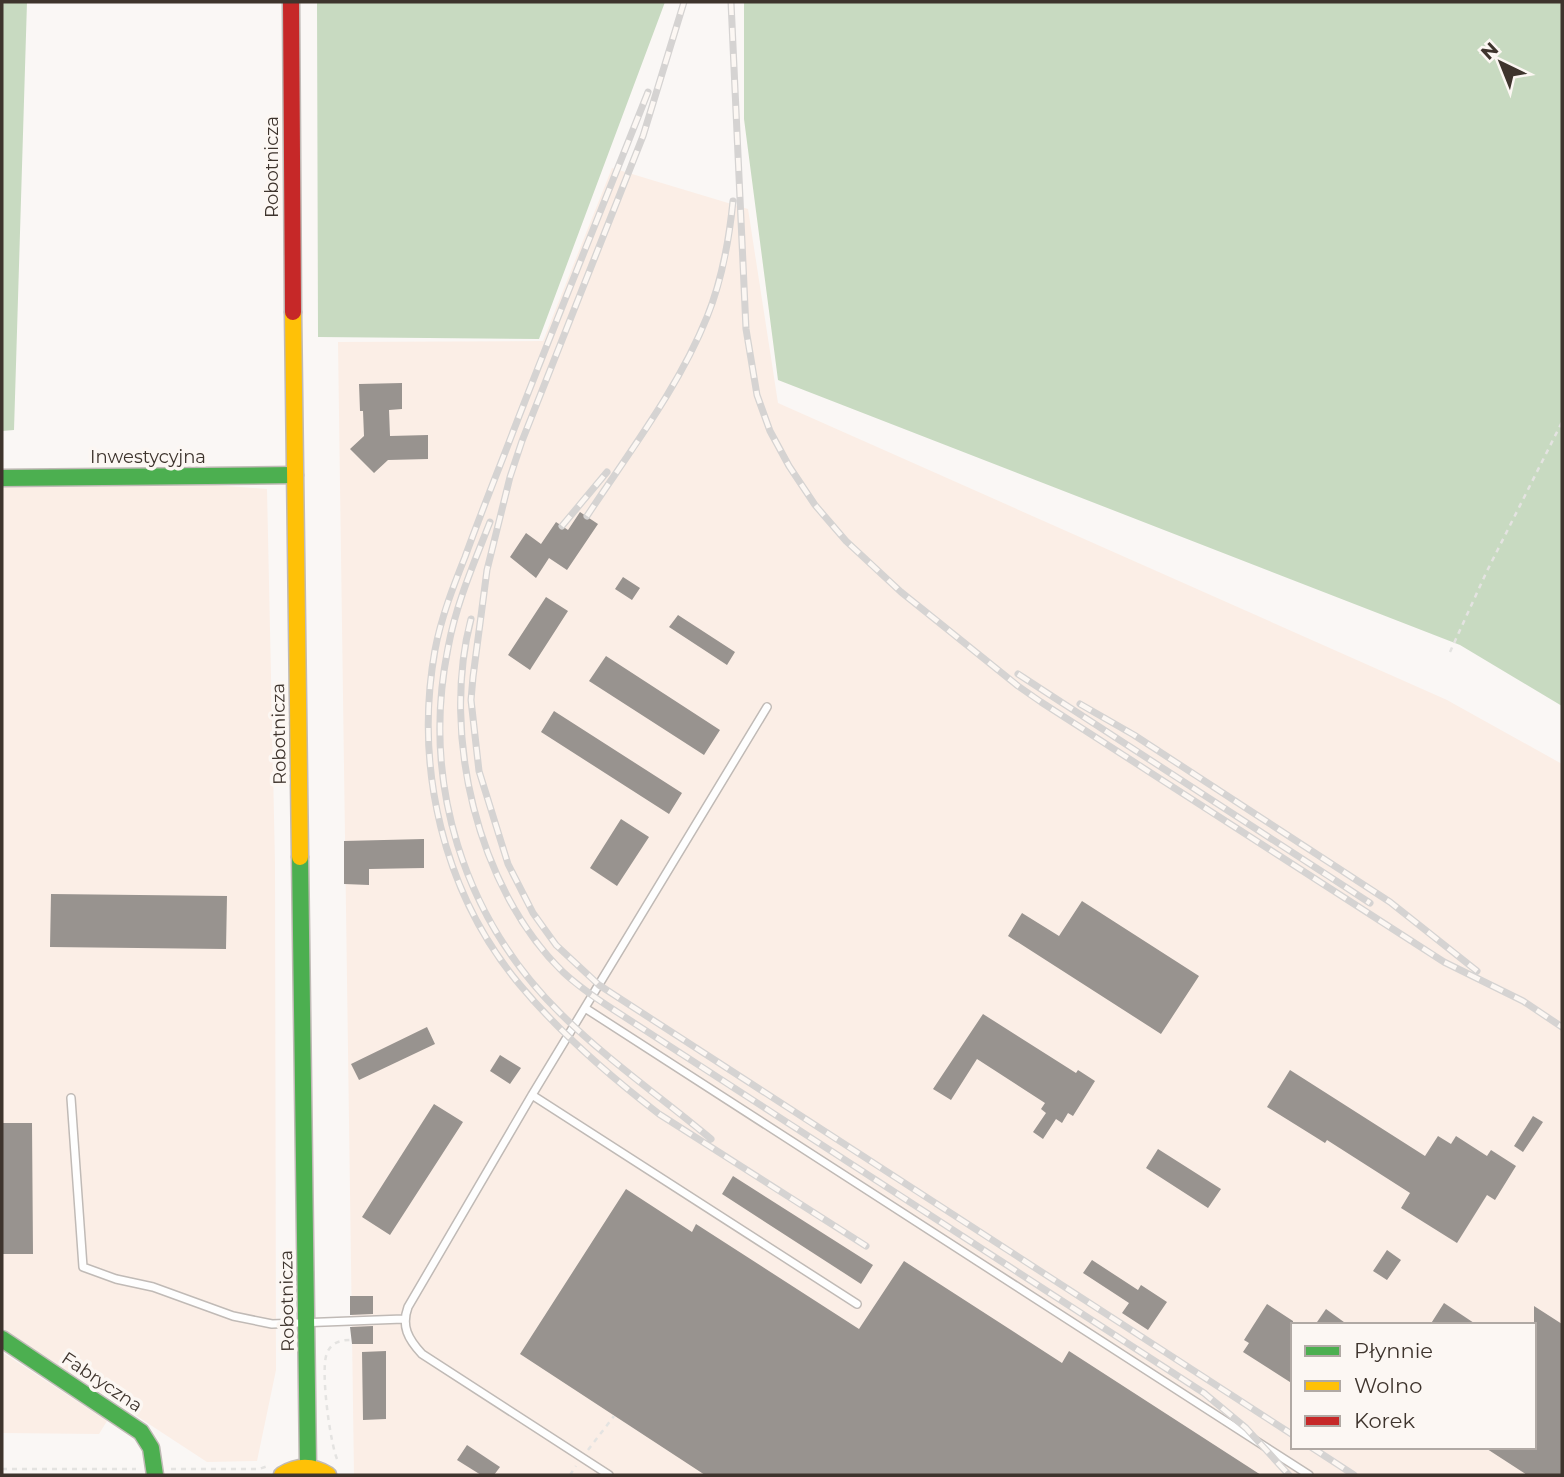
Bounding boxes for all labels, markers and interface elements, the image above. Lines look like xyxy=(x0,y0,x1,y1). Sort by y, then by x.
north arrow xyxy=(1466,28,1536,98)
text: N xyxy=(1476,37,1503,65)
street label: Robotnicza xyxy=(261,116,283,218)
street label: Inwestycyjna xyxy=(90,446,206,468)
street label: Robotnicza xyxy=(267,683,291,785)
street label: Robotnicza xyxy=(275,1250,299,1352)
legend xyxy=(1291,1323,1536,1449)
text: Płynnie xyxy=(1354,1338,1433,1363)
street label: Fabryczna xyxy=(58,1347,146,1417)
text: Wolno xyxy=(1354,1373,1422,1398)
text: Korek xyxy=(1354,1408,1415,1433)

